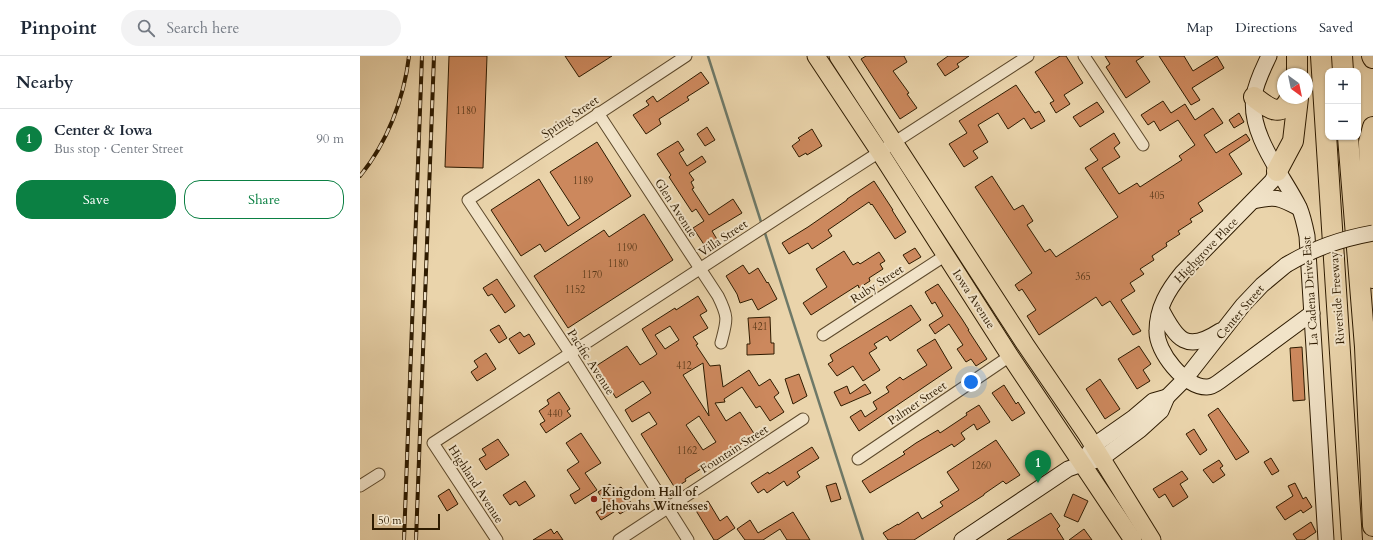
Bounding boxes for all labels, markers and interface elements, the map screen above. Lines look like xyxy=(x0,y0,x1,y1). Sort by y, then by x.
search box xyxy=(121,10,401,46)
text: Pinpoint xyxy=(20,15,97,41)
icon: search xyxy=(135,17,157,39)
text: Search here xyxy=(167,18,239,38)
text: Map xyxy=(1187,18,1213,37)
text: Directions xyxy=(1235,18,1297,37)
text: Saved xyxy=(1319,18,1353,37)
north arrow xyxy=(1277,68,1313,104)
map controls xyxy=(1325,68,1361,140)
button: + xyxy=(1325,68,1361,104)
text: Nearby xyxy=(16,71,73,94)
street label: Spring Street xyxy=(538,92,602,142)
house number: 1180 xyxy=(456,104,476,118)
button: − xyxy=(1325,104,1361,140)
text: Center & Iowa xyxy=(54,120,153,140)
text: 1 xyxy=(26,130,32,148)
text: 90 m xyxy=(316,130,344,148)
text: Bus stop · Center Street xyxy=(54,140,183,158)
house number: 1189 xyxy=(573,174,593,188)
street label: Glen Avenue xyxy=(651,176,701,240)
button: Save xyxy=(16,180,176,219)
button: Share xyxy=(184,180,344,219)
house number: 405 xyxy=(1149,189,1165,203)
street label: Highgrove Place xyxy=(1171,214,1241,286)
street label: Villa Street xyxy=(695,216,751,260)
street label: La Cadena Drive East xyxy=(1298,235,1322,346)
house number: 1190 xyxy=(617,241,637,255)
street label: Riverside Freeway xyxy=(1326,250,1348,345)
house number: 1180 xyxy=(608,257,628,271)
street label: Ruby Street xyxy=(848,261,907,307)
street label: Iowa Avenue xyxy=(949,266,999,332)
house number: 1170 xyxy=(582,268,602,282)
house number: 365 xyxy=(1075,270,1091,284)
street label: Center Street xyxy=(1212,281,1268,343)
house number: 1152 xyxy=(565,283,585,297)
house number: 421 xyxy=(752,320,768,334)
street label: Pacific Avenue xyxy=(564,326,618,398)
house number: 412 xyxy=(676,359,692,373)
your location xyxy=(961,372,981,392)
street label: Palmer Street xyxy=(885,377,950,428)
house number: 440 xyxy=(547,407,563,421)
street label: Fountain Street xyxy=(697,421,771,477)
street label: Highland Avenue xyxy=(445,442,507,526)
house number: 1162 xyxy=(677,444,697,458)
pin: 1 xyxy=(1025,450,1051,483)
house number: 1260 xyxy=(971,459,991,473)
place label: Kingdom Hall of Jehovahs Witnesses xyxy=(600,484,708,514)
marker: Kingdom Hall of Jehovahs Witnesses xyxy=(589,494,599,504)
scale bar xyxy=(372,512,440,531)
text: 50 m xyxy=(378,513,402,528)

